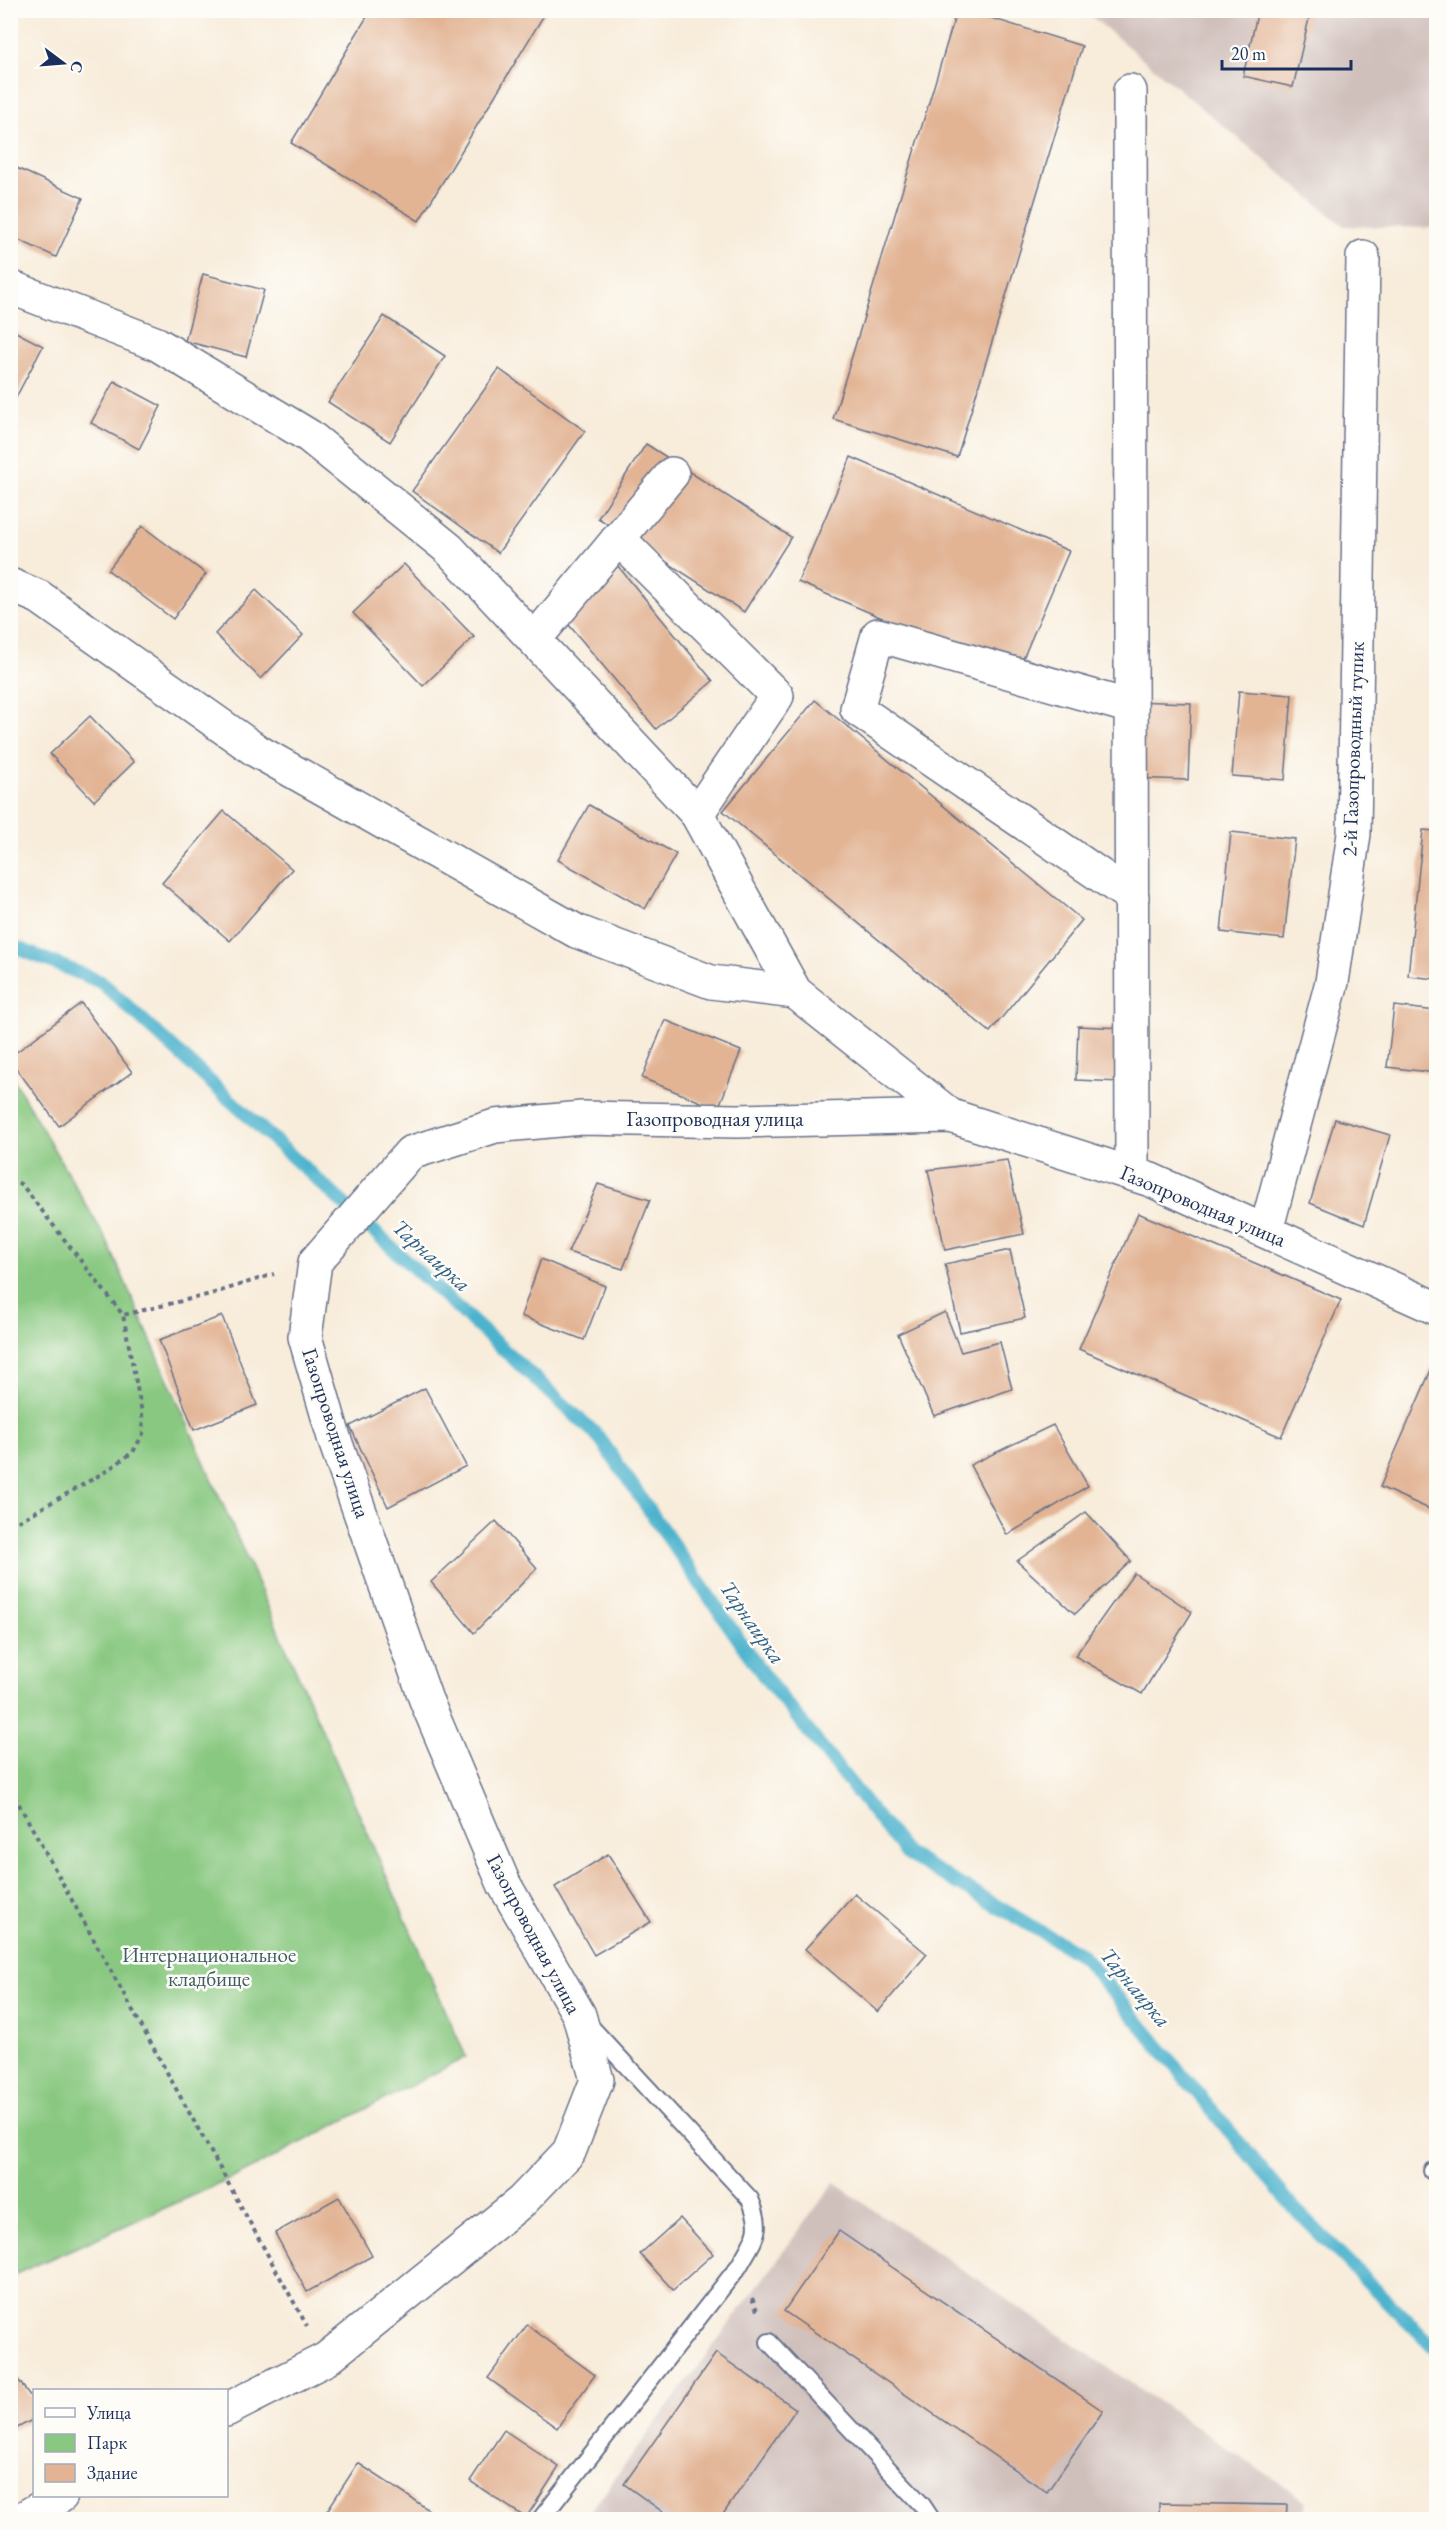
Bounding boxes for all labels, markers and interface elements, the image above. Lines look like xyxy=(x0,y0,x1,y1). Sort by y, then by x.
north arrow xyxy=(33,33,93,93)
scale bar xyxy=(1222,33,1351,71)
text: 20 m xyxy=(1231,42,1266,65)
text: С xyxy=(65,59,89,75)
street label: 2-й Газопроводный тупик xyxy=(1335,641,1370,857)
street label: Газопроводная улица xyxy=(626,1105,804,1132)
street label: Газопроводная улица xyxy=(1116,1158,1291,1253)
water label: Тарнаирка xyxy=(386,1212,477,1298)
street label: Газопроводная улица xyxy=(296,1344,377,1522)
water label: Тарнаирка xyxy=(713,1575,792,1670)
street label: Газопроводная улица xyxy=(481,1849,588,2019)
park label: Интернациональное кладбище xyxy=(122,1941,296,1992)
water label: Тарнаирка xyxy=(1094,1941,1178,2033)
legend xyxy=(33,2389,228,2497)
text: Улица xyxy=(86,2401,132,2424)
text: Парк xyxy=(87,2431,127,2454)
text: Здание xyxy=(87,2461,137,2484)

